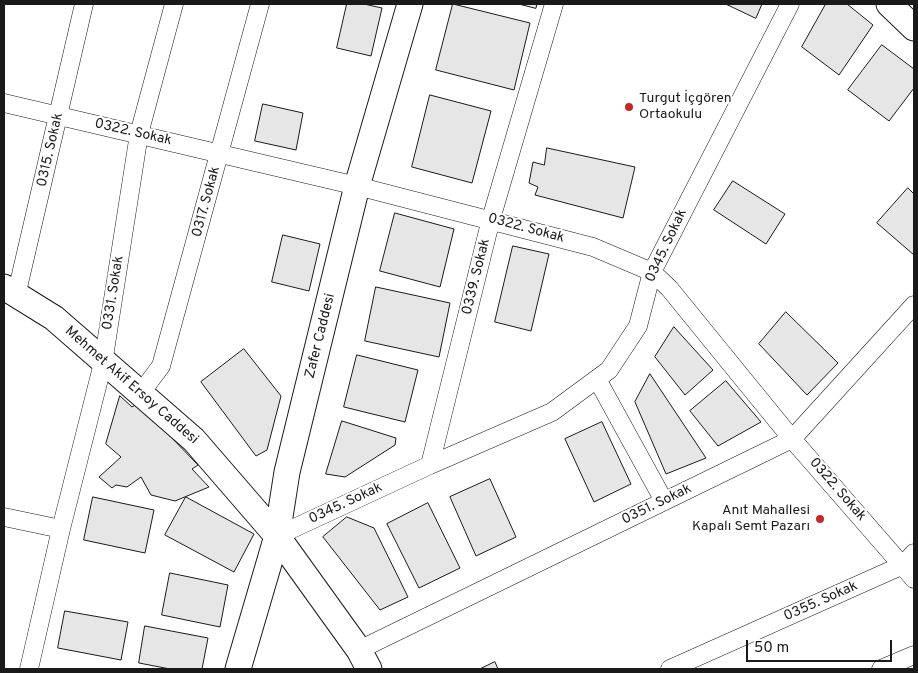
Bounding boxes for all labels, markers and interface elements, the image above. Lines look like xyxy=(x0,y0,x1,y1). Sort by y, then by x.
place label: Turgut İçgören Ortaokulu xyxy=(639,91,732,124)
marker: Turgut İçgören Ortaokulu xyxy=(623,101,635,113)
street label: 0315. Sokak xyxy=(34,111,68,189)
street label: 0322. Sokak xyxy=(93,116,173,150)
street label: 0317. Sokak xyxy=(189,165,225,239)
street label: 0345. Sokak xyxy=(643,207,691,285)
street label: 0322. Sokak xyxy=(486,211,566,247)
street label: 0339. Sokak xyxy=(459,237,495,317)
street label: 0331. Sokak xyxy=(100,255,128,331)
street label: Zafer Caddesi xyxy=(302,292,340,380)
street label: Mehmet Akif Ersoy Caddesi xyxy=(61,323,201,449)
street label: 0322. Sokak xyxy=(805,455,869,525)
street label: 0345. Sokak xyxy=(307,480,385,528)
street label: 0351. Sokak xyxy=(619,481,695,529)
place label: Anıt Mahallesi Kapalı Semt Pazarı xyxy=(692,503,810,536)
marker: Anıt Mahallesi Kapalı Semt Pazarı xyxy=(814,513,826,525)
street label: 0355. Sokak xyxy=(781,578,861,626)
scale bar xyxy=(748,630,894,662)
text: 50 m xyxy=(754,639,789,658)

